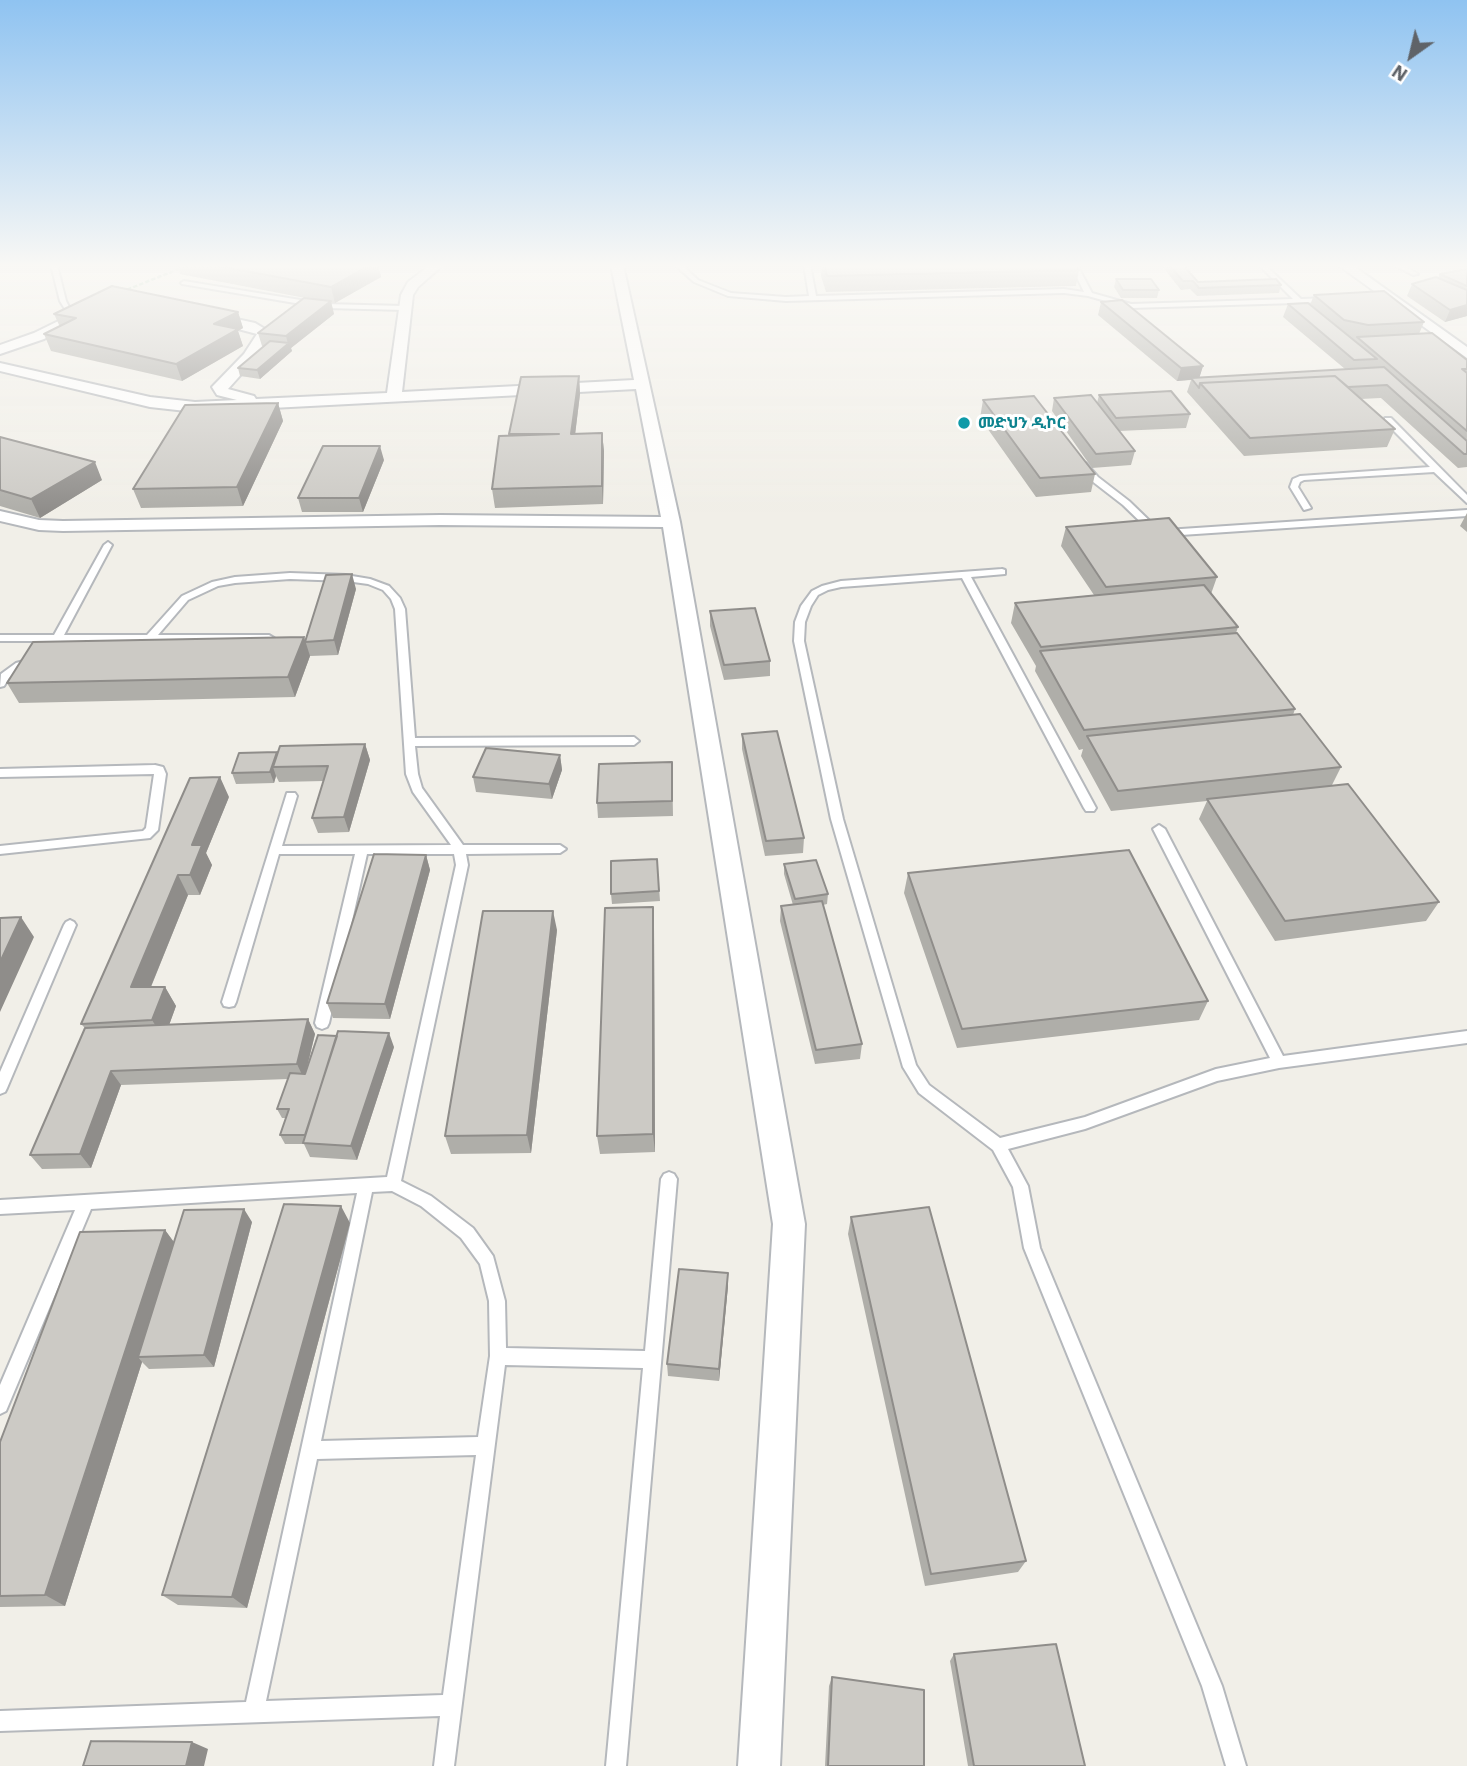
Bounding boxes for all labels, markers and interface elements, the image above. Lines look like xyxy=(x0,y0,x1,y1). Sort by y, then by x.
north arrow xyxy=(1376,21,1446,91)
text: N xyxy=(1387,60,1412,87)
place label: መድህን ዲኮር xyxy=(978,413,1066,433)
marker: መድህን ዲኮር xyxy=(956,415,972,431)

